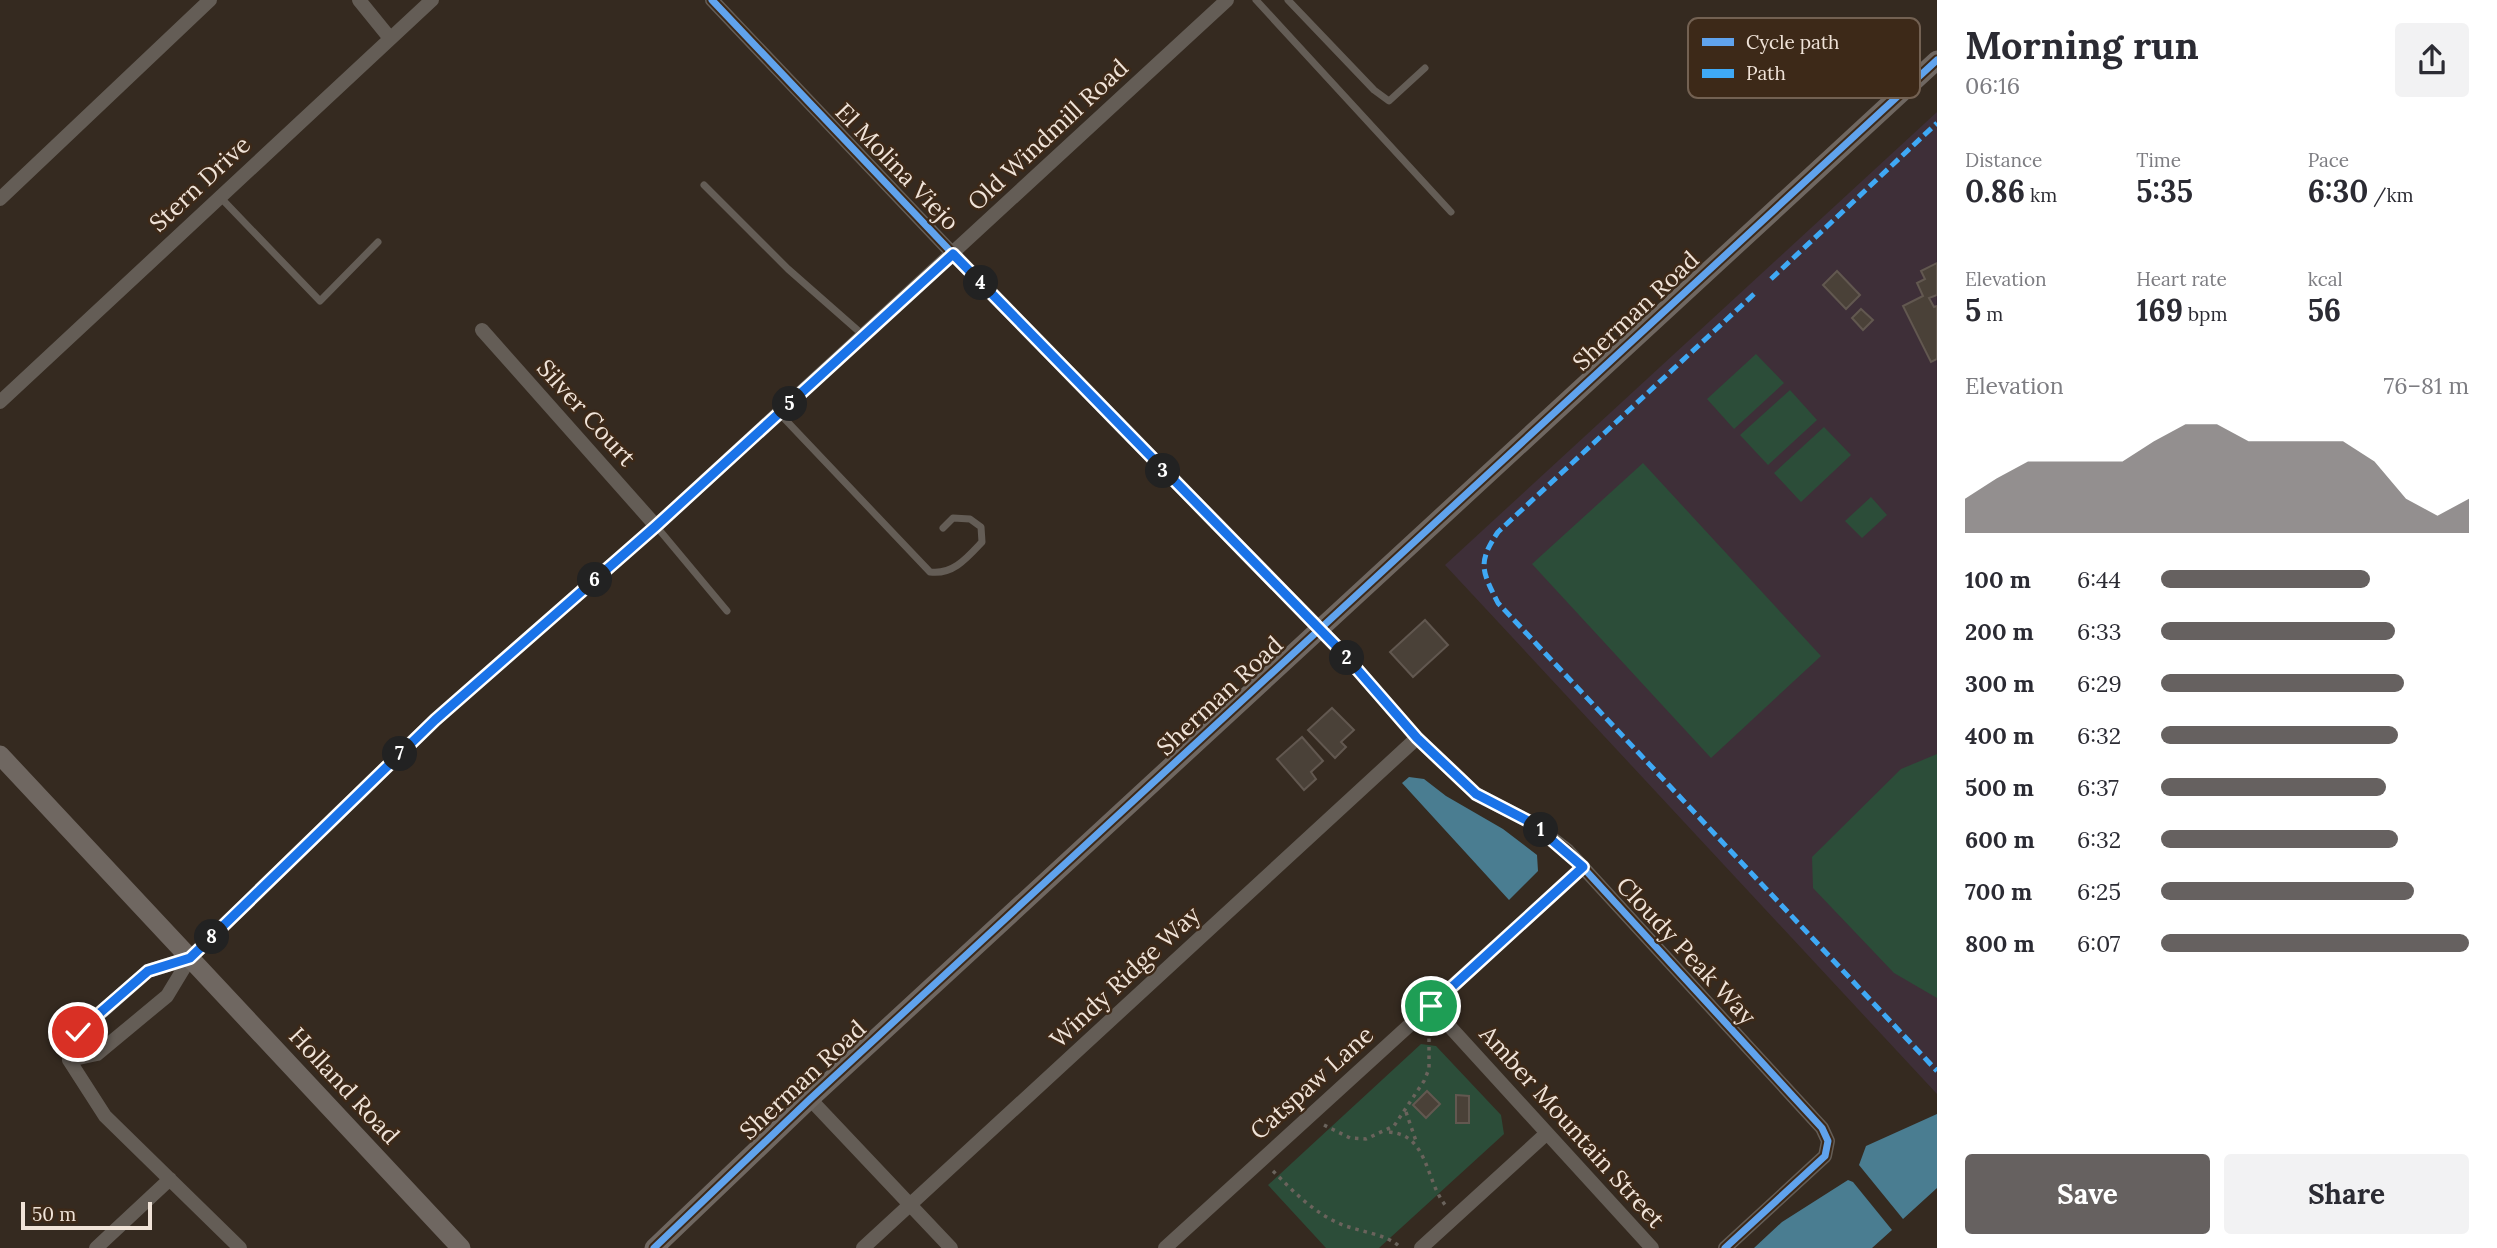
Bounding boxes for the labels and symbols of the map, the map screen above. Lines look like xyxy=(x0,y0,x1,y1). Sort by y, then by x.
legend xyxy=(1688,18,1920,98)
text: Cycle path xyxy=(1746,30,1839,54)
street label: Old Windmill Road xyxy=(961,52,1135,217)
text: Path xyxy=(1746,61,1786,85)
street label: El Molina Viejo xyxy=(829,96,966,237)
street label: Stern Drive xyxy=(143,129,257,238)
street label: Sherman Road xyxy=(1566,244,1705,377)
pin: 4 xyxy=(964,266,998,300)
street label: Silver Court xyxy=(530,353,643,473)
pin: 5 xyxy=(772,386,808,422)
pin: 3 xyxy=(1146,454,1180,489)
pin: 6 xyxy=(578,562,612,598)
street label: Sherman Road xyxy=(1150,629,1289,762)
pin: 2 xyxy=(1330,640,1364,676)
pin: 7 xyxy=(382,736,418,772)
pin: 1 xyxy=(1524,812,1558,848)
street label: Cloudy Peak Way xyxy=(1610,870,1763,1031)
street label: Windy Ridge Way xyxy=(1043,899,1207,1054)
pin: 8 xyxy=(194,920,230,954)
pin xyxy=(1401,976,1461,1036)
pin xyxy=(48,1002,108,1062)
street label: Sherman Road xyxy=(733,1013,872,1146)
street label: Amber Mountain Street xyxy=(1472,1018,1672,1235)
street label: Catspaw Lane xyxy=(1243,1019,1380,1146)
street label: Holland Road xyxy=(282,1021,406,1151)
scale bar xyxy=(21,1199,152,1231)

